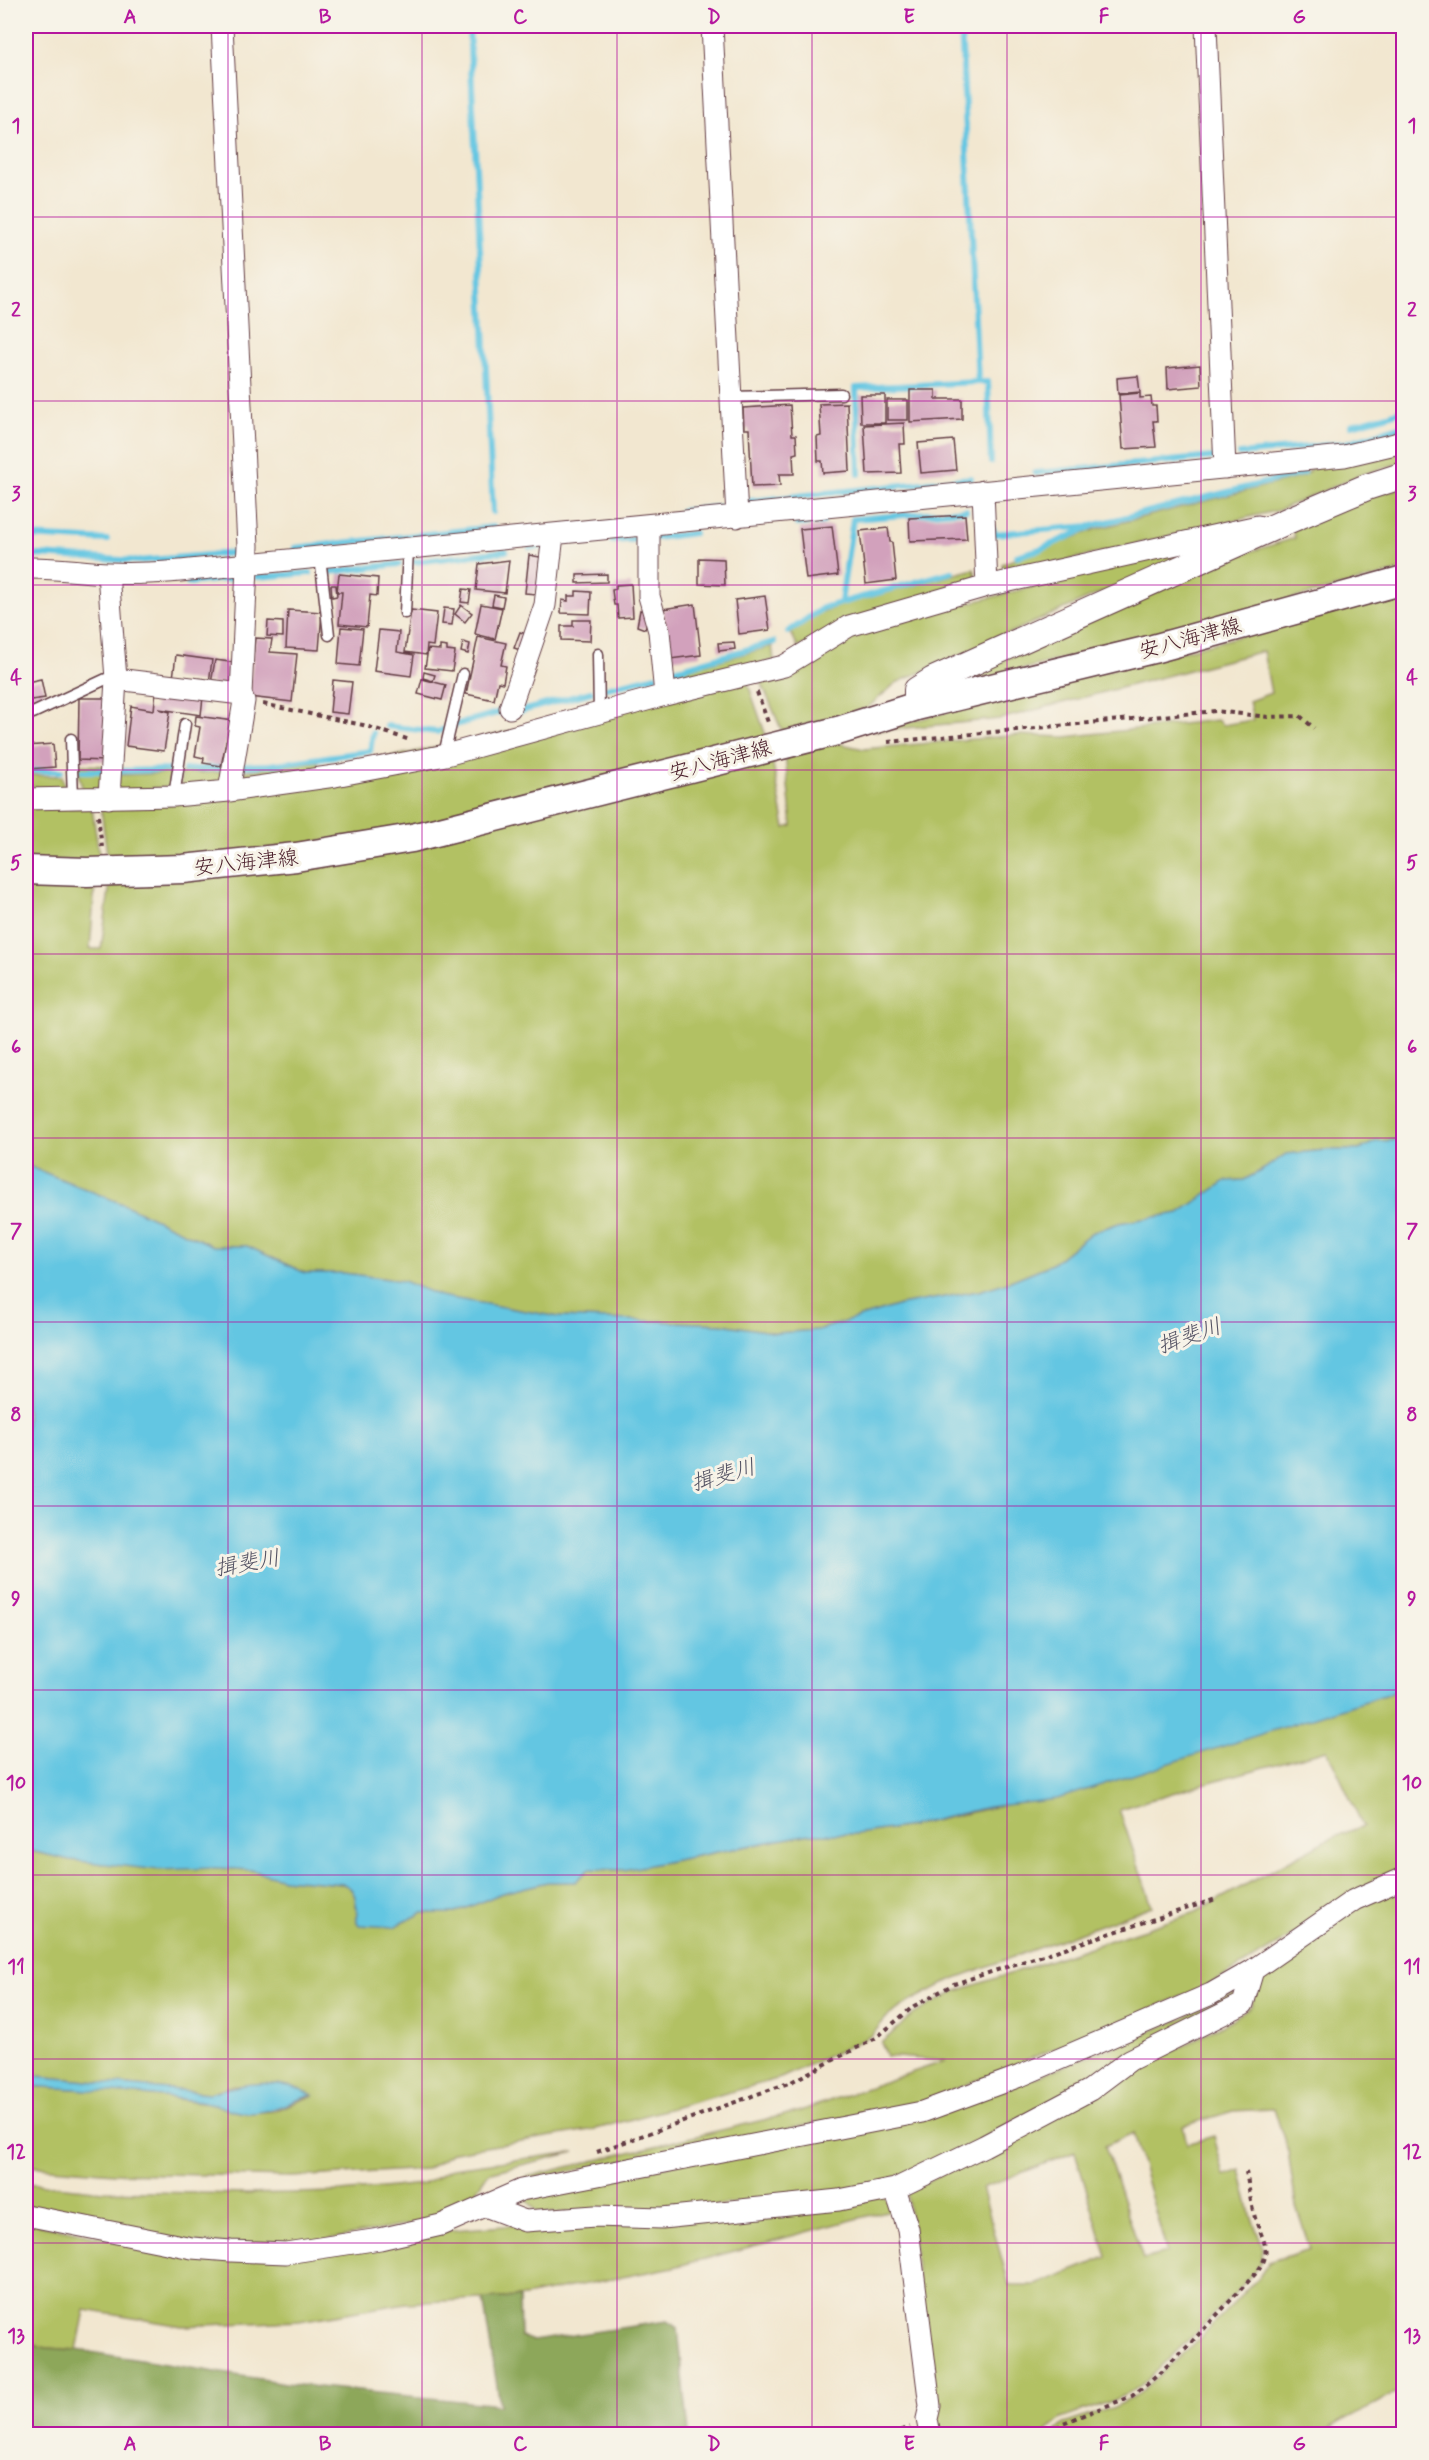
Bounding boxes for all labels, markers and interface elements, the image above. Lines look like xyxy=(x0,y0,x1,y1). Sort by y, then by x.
text: A xyxy=(123,4,137,31)
text: B xyxy=(319,4,332,31)
text: C xyxy=(513,4,528,31)
text: D xyxy=(707,4,721,31)
text: E xyxy=(903,4,915,31)
text: F xyxy=(1099,4,1110,31)
text: G xyxy=(1292,4,1306,31)
text: 1 xyxy=(12,113,20,140)
text: 1 xyxy=(1408,113,1416,140)
text: 2 xyxy=(11,297,21,324)
text: 2 xyxy=(1407,297,1417,324)
text: 3 xyxy=(11,481,21,508)
text: 3 xyxy=(1407,481,1417,508)
street label: 安八海津線 xyxy=(1136,612,1245,666)
text: 4 xyxy=(10,665,22,692)
text: 4 xyxy=(1406,665,1418,692)
street label: 安八海津線 xyxy=(666,734,775,788)
street label: 安八海津線 xyxy=(192,844,300,882)
text: 5 xyxy=(10,850,22,877)
text: 5 xyxy=(1406,850,1418,877)
text: 6 xyxy=(11,1034,21,1061)
text: 6 xyxy=(1407,1034,1417,1061)
text: 7 xyxy=(10,1218,22,1245)
text: 7 xyxy=(1406,1218,1418,1245)
water label: 揖斐川 xyxy=(1154,1313,1225,1361)
text: 8 xyxy=(10,1402,22,1429)
text: 8 xyxy=(1406,1402,1418,1429)
water label: 揖斐川 xyxy=(688,1453,759,1498)
water label: 揖斐川 xyxy=(212,1544,282,1583)
text: 9 xyxy=(11,1586,21,1613)
text: 9 xyxy=(1407,1586,1417,1613)
text: 10 xyxy=(6,1770,26,1797)
text: 10 xyxy=(1402,1770,1422,1797)
text: 11 xyxy=(7,1954,25,1981)
text: 11 xyxy=(1403,1954,1421,1981)
text: 12 xyxy=(6,2139,26,2166)
text: 12 xyxy=(1402,2139,1422,2166)
text: 13 xyxy=(7,2323,25,2350)
text: 13 xyxy=(1403,2323,1421,2350)
text: A xyxy=(123,2431,137,2458)
text: B xyxy=(319,2431,332,2458)
text: C xyxy=(513,2431,528,2458)
text: D xyxy=(707,2431,721,2458)
text: E xyxy=(903,2431,915,2458)
text: F xyxy=(1099,2431,1110,2458)
text: G xyxy=(1292,2431,1306,2458)

